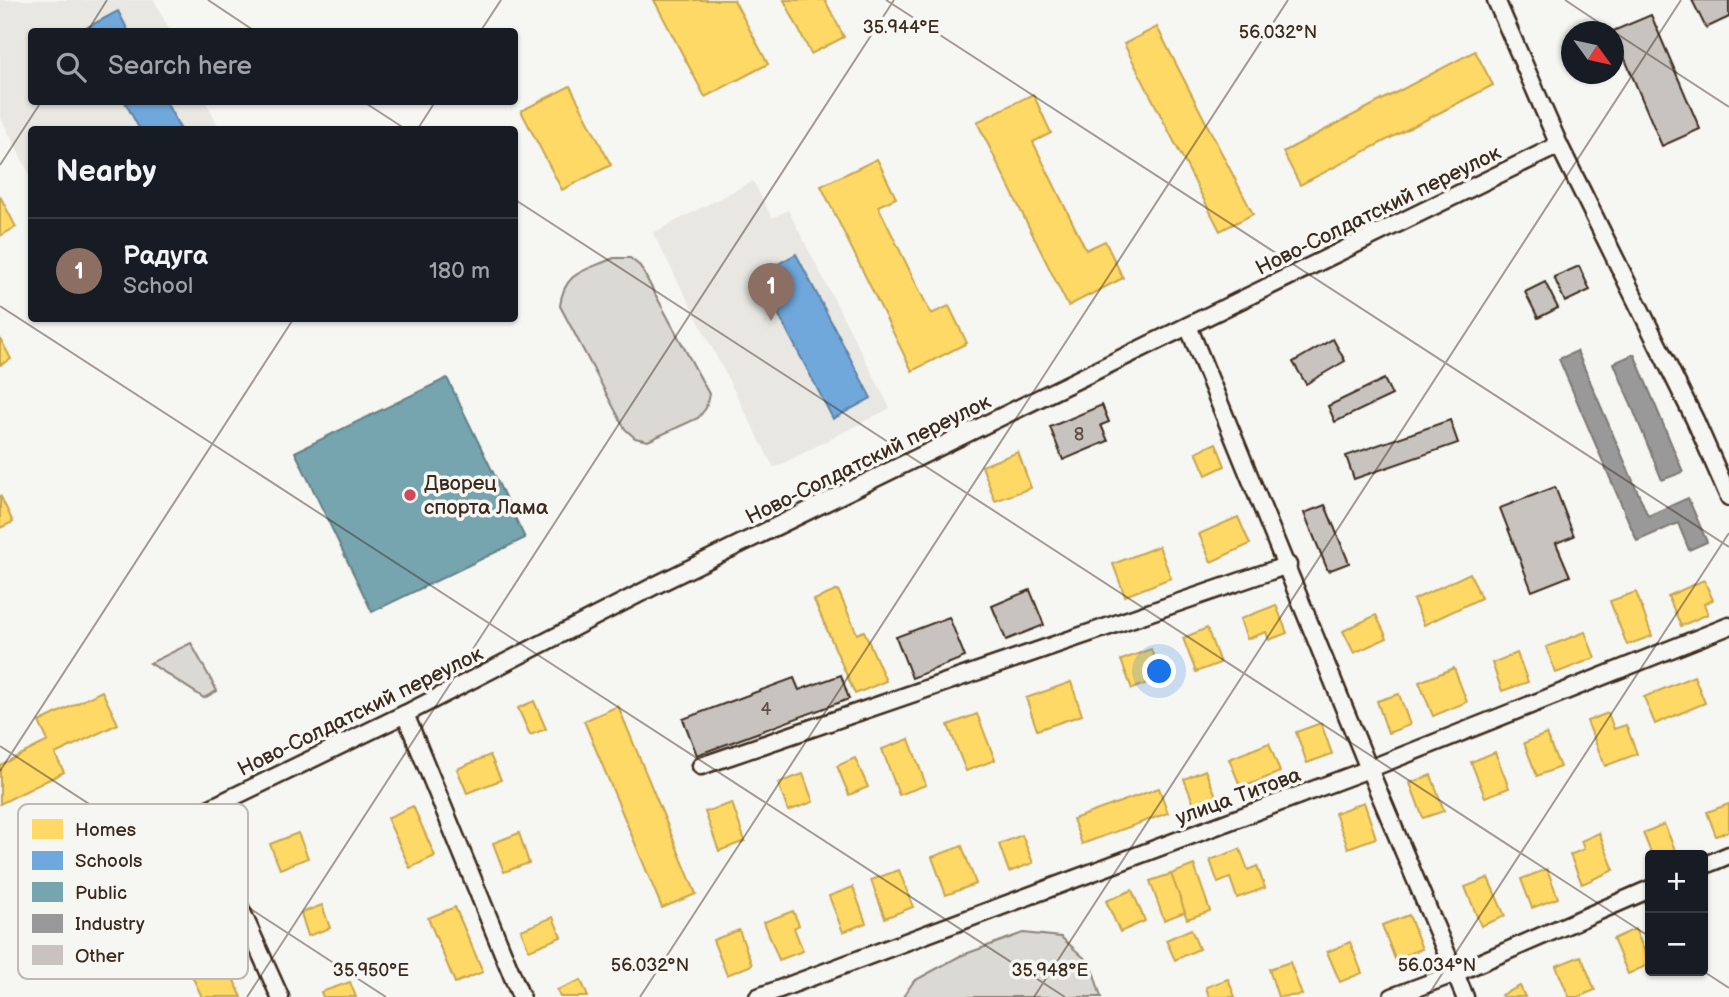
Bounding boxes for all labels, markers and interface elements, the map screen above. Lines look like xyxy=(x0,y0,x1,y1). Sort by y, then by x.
text: 35.944°E xyxy=(863,17,939,38)
north arrow xyxy=(1561,21,1624,84)
text: 56.032°N xyxy=(1239,22,1317,43)
search box xyxy=(28,28,518,105)
icon: search xyxy=(52,48,90,86)
text: Search here xyxy=(108,51,252,82)
street label: Ново-Солдатский переулок xyxy=(1252,140,1505,281)
text: Nearby xyxy=(56,154,156,190)
text: Радуга xyxy=(123,241,208,272)
text: 1 xyxy=(74,257,84,285)
text: 180 m xyxy=(429,257,490,285)
pin: 1 xyxy=(748,263,794,321)
text: School xyxy=(123,272,193,300)
street label: Ново-Солдатский переулок xyxy=(742,389,995,530)
house number: 8 xyxy=(1074,424,1084,445)
place label: Дворец спорта Лама xyxy=(424,471,549,520)
marker: Дворец спорта Лама xyxy=(402,487,418,503)
street label: Ново-Солдатский переулок xyxy=(234,641,487,782)
your location xyxy=(1142,654,1176,688)
house number: 4 xyxy=(761,699,772,720)
street label: улица Титова xyxy=(1172,762,1305,831)
legend xyxy=(18,804,248,979)
text: Homes xyxy=(75,819,136,842)
text: Schools xyxy=(75,850,142,873)
map controls xyxy=(1645,850,1708,976)
button: + xyxy=(1645,850,1708,913)
text: Public xyxy=(75,882,127,905)
text: Industry xyxy=(75,913,145,936)
button: − xyxy=(1645,913,1708,976)
text: Other xyxy=(75,945,125,968)
text: 56.032°N xyxy=(611,955,689,976)
text: 56.034°N xyxy=(1398,955,1476,976)
text: 35.950°E xyxy=(333,960,409,981)
text: 35.948°E xyxy=(1012,960,1089,981)

